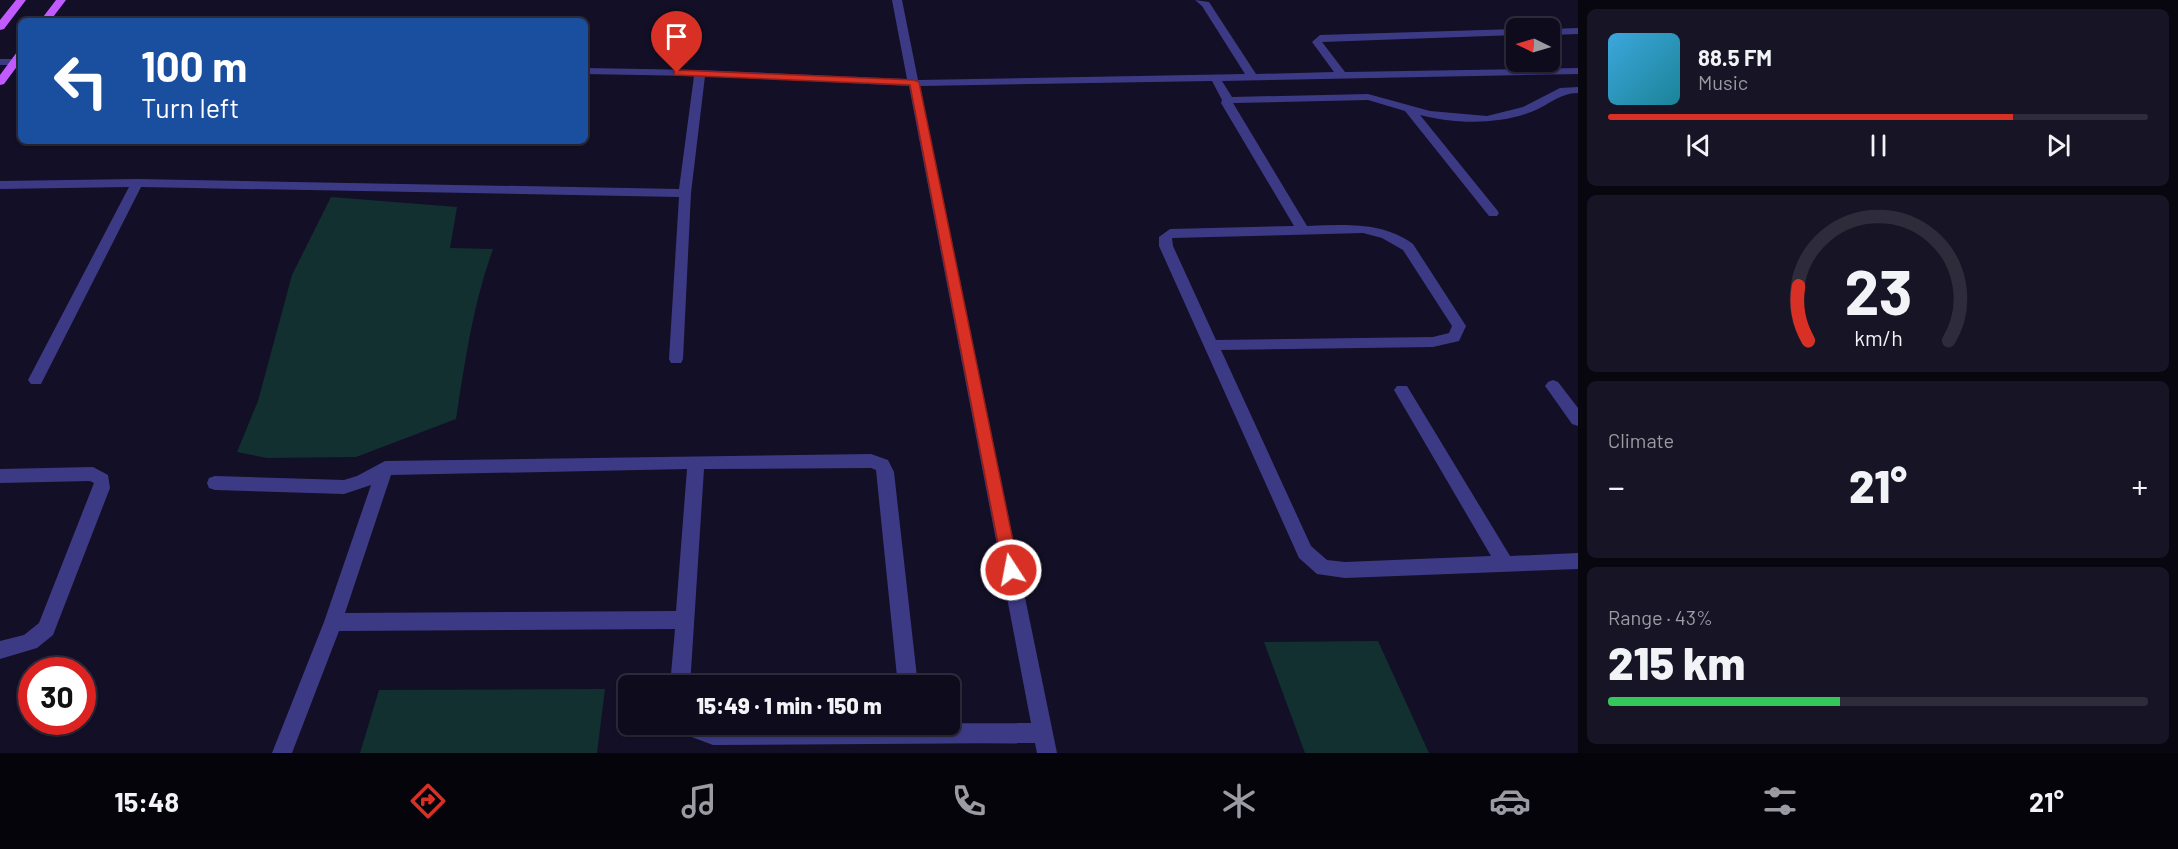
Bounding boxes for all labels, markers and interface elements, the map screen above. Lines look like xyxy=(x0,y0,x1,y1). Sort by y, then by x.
pin xyxy=(651,11,702,73)
north arrow xyxy=(1506,18,1560,72)
map controls xyxy=(1506,18,1560,72)
icon: arrive xyxy=(660,20,693,53)
text: 100 m xyxy=(141,40,247,90)
icon: left xyxy=(42,42,120,120)
text: 88.5 FM xyxy=(1698,44,1772,70)
text: Music xyxy=(1698,70,1748,94)
text: Turn left xyxy=(141,91,239,123)
icon: previous xyxy=(1682,129,1715,162)
icon: pause xyxy=(1862,129,1895,162)
icon: next xyxy=(2042,129,2075,162)
text: 23 xyxy=(1844,253,1912,327)
text: km/h xyxy=(1854,325,1902,350)
text: Climate xyxy=(1608,428,1674,452)
text: 21° xyxy=(1849,458,1907,512)
text: − xyxy=(1608,466,1625,506)
text: + xyxy=(2131,466,2148,506)
position arrow xyxy=(979,538,1043,602)
text: Range · 43% xyxy=(1608,605,1713,629)
text: 215 km xyxy=(1608,635,1745,689)
speed limit sign: 30 xyxy=(18,657,96,735)
text: 15:49 · 1 min · 150 m xyxy=(696,692,882,718)
icon: directions xyxy=(407,780,449,822)
icon: music xyxy=(678,780,720,822)
icon: phone xyxy=(948,780,990,822)
icon: climate xyxy=(1218,780,1260,822)
icon: car xyxy=(1489,780,1531,822)
icon: filters xyxy=(1759,780,1801,822)
text: 15:48 xyxy=(114,785,179,817)
text: 21° xyxy=(2029,785,2064,817)

